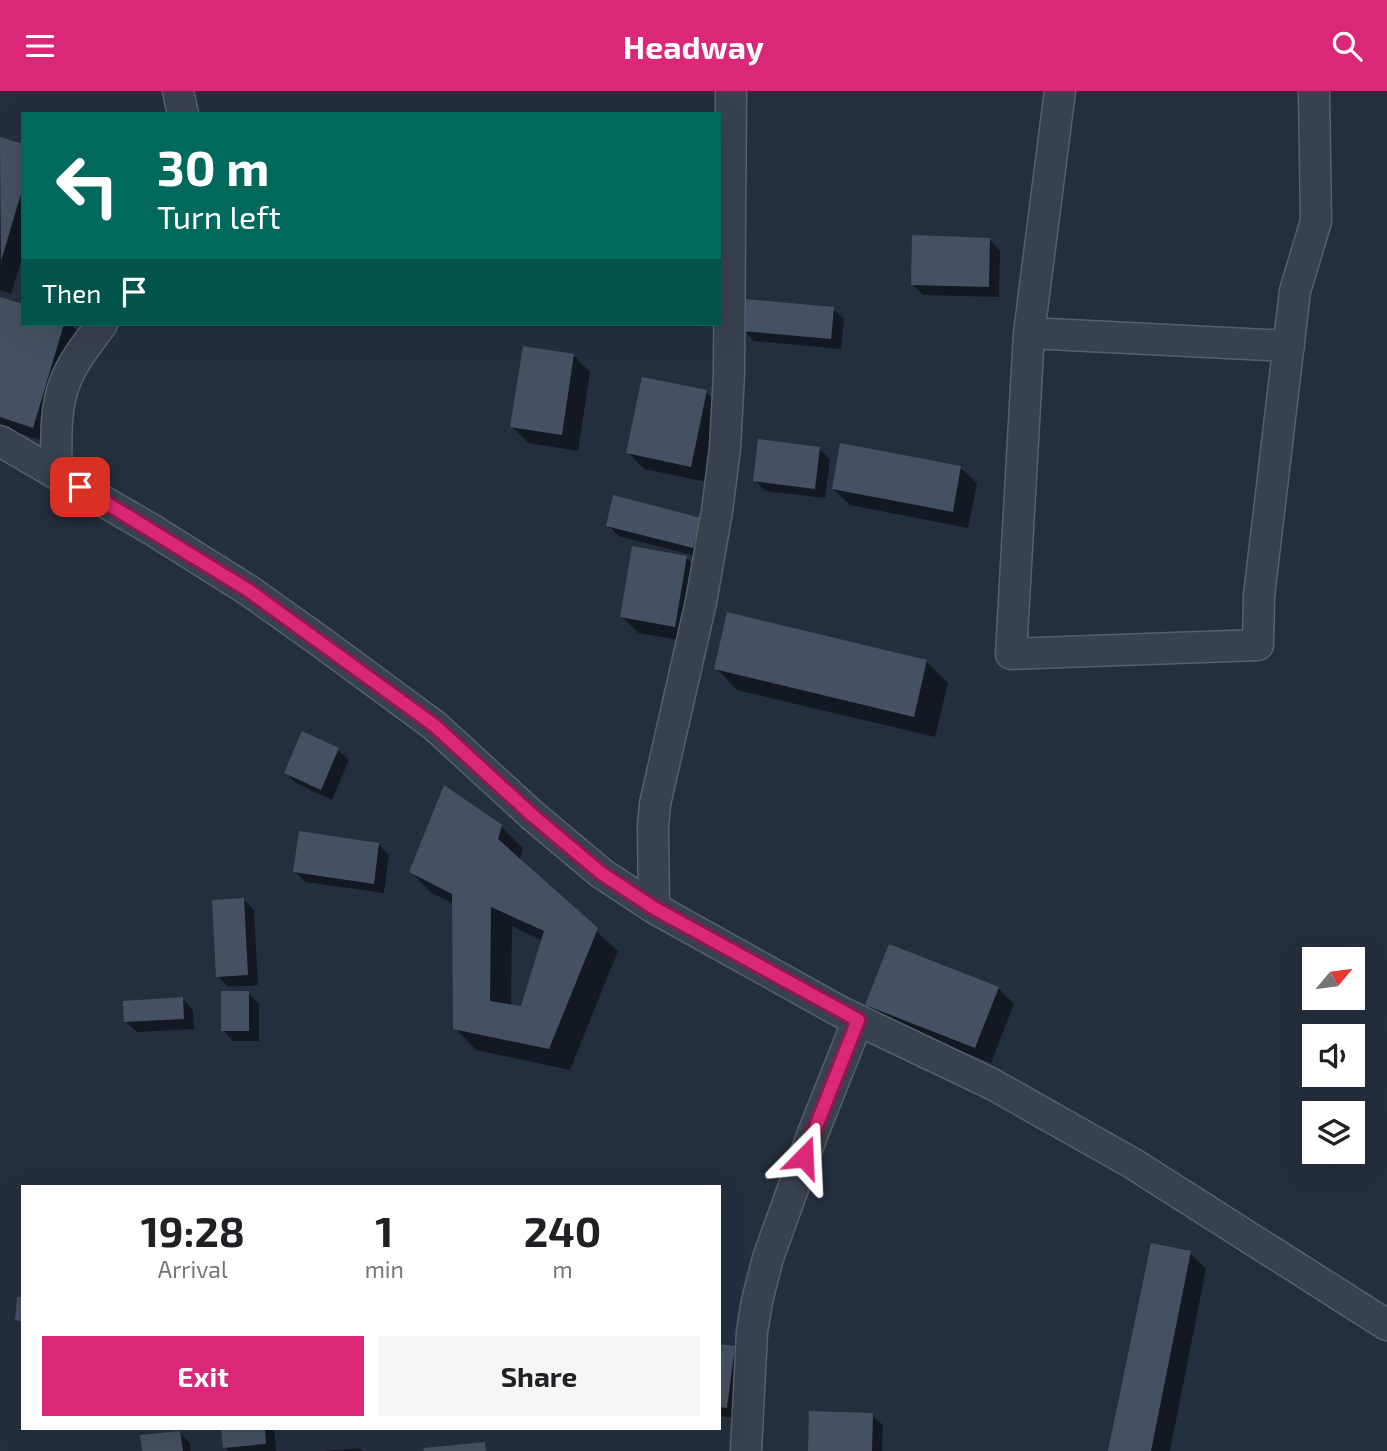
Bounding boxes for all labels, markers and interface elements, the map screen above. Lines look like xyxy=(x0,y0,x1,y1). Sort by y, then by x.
icon: menu xyxy=(21,27,59,65)
text: Headway xyxy=(623,27,764,65)
icon: search xyxy=(1328,27,1366,65)
text: 30 m xyxy=(157,137,269,196)
icon: left xyxy=(42,140,133,231)
text: Turn left xyxy=(157,197,281,235)
icon: arrive xyxy=(115,273,153,311)
text: Then xyxy=(42,277,101,308)
pin xyxy=(50,457,110,517)
icon: arrive xyxy=(61,468,99,506)
north arrow xyxy=(1302,947,1365,1010)
map controls xyxy=(1302,947,1365,1164)
button: sound xyxy=(1302,1024,1365,1087)
button: layers xyxy=(1302,1101,1365,1164)
position arrow xyxy=(767,1120,841,1194)
text: 19:28 xyxy=(141,1205,245,1255)
text: 1 xyxy=(375,1205,393,1255)
text: 240 xyxy=(524,1205,601,1255)
text: Arrival xyxy=(158,1255,228,1283)
text: min xyxy=(365,1255,404,1283)
text: m xyxy=(552,1255,573,1283)
button: Exit xyxy=(42,1336,364,1416)
button: Share xyxy=(378,1336,700,1416)

